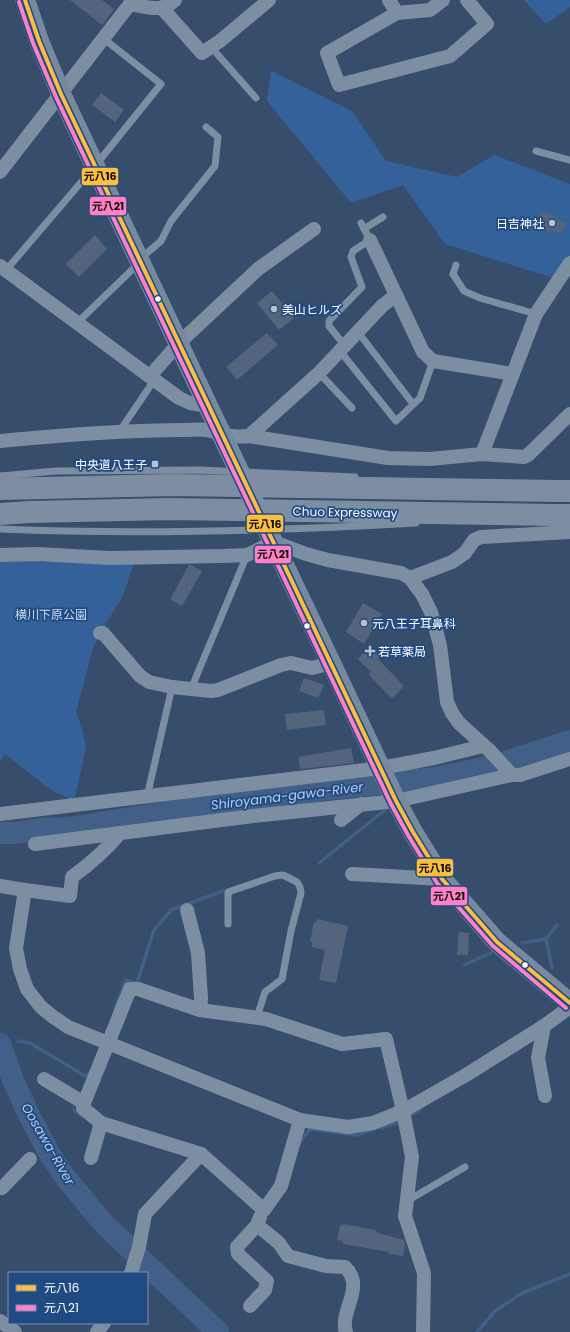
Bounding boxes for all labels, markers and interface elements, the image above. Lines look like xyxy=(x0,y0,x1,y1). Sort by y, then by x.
line badge: 元八16 xyxy=(81,167,119,186)
text: 元八16 xyxy=(83,168,117,184)
line badge: 元八21 xyxy=(89,196,127,216)
text: 元八21 xyxy=(92,198,124,214)
place label: 日吉神社 xyxy=(496,215,544,232)
marker: 日吉神社 xyxy=(547,218,557,228)
unlabelled marker xyxy=(153,294,163,304)
place label: 美山ヒルズ xyxy=(282,301,342,318)
marker: 美山ヒルズ xyxy=(269,304,279,314)
place label: 中央道八王子 xyxy=(75,456,147,473)
marker: 中央道八王子 xyxy=(150,459,160,469)
street label: Chuo Expressway xyxy=(293,503,398,521)
line badge: 元八16 xyxy=(246,514,284,533)
text: 元八16 xyxy=(248,516,282,532)
line badge: 元八21 xyxy=(254,545,292,564)
text: 元八21 xyxy=(257,546,289,562)
park label: 横川下原公園 xyxy=(15,606,87,623)
place label: 元八王子耳鼻科 xyxy=(372,615,456,632)
marker: 元八王子耳鼻科 xyxy=(359,618,369,628)
unlabelled marker xyxy=(302,621,312,631)
place label: 若草薬局 xyxy=(378,643,426,660)
marker: 若草薬局 xyxy=(365,646,375,656)
water label: Shiroyama-gawa-River xyxy=(210,777,365,815)
line badge: 元八16 xyxy=(416,858,454,877)
text: 元八16 xyxy=(418,860,452,876)
line badge: 元八21 xyxy=(430,886,468,906)
text: 元八21 xyxy=(433,888,465,904)
unlabelled marker xyxy=(520,960,530,970)
water label: Oosawa-River xyxy=(17,1099,80,1190)
legend xyxy=(8,1272,148,1324)
text: 元八16 xyxy=(44,1279,79,1296)
text: 元八21 xyxy=(44,1299,79,1316)

